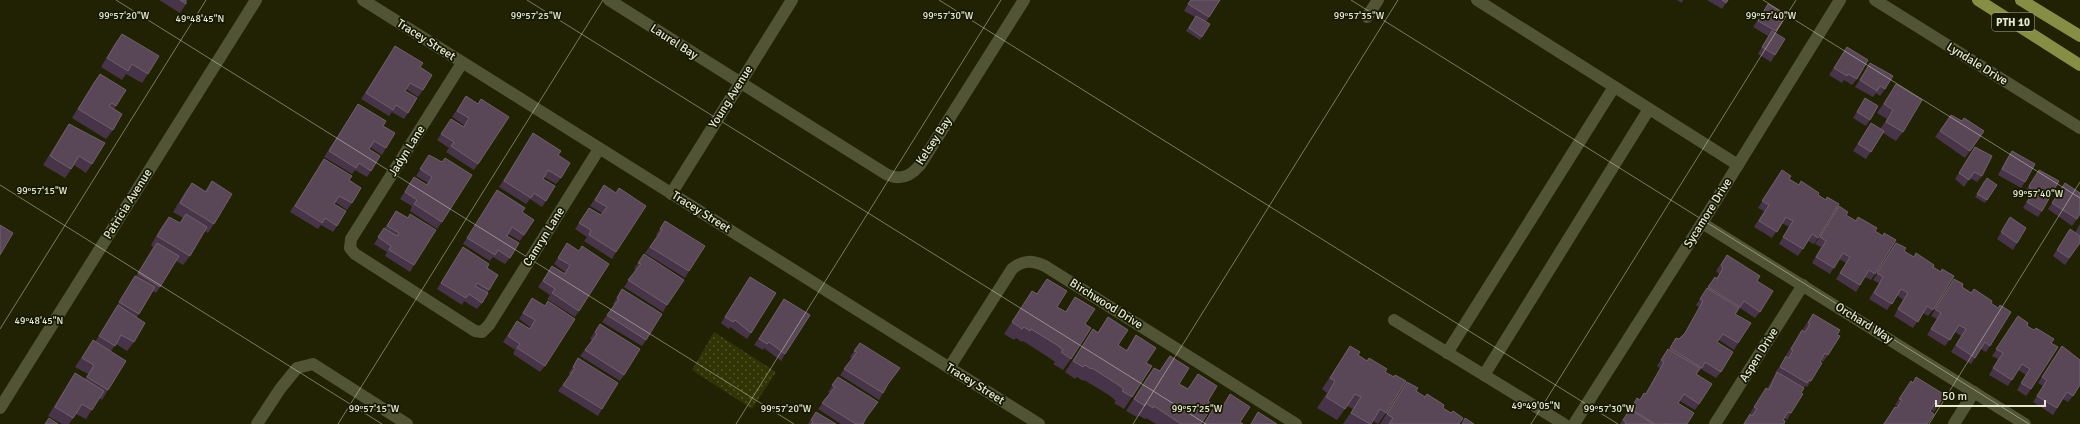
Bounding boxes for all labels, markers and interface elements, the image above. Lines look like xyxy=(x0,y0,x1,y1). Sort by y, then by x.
text: 99°57'20"W xyxy=(99,10,150,22)
text: 99°57'25"W xyxy=(511,10,562,22)
text: 99°57'30"W xyxy=(923,10,974,22)
text: 99°57'35"W xyxy=(1334,10,1385,22)
text: 99°57'40"W xyxy=(1746,10,1797,22)
text: 49°48'45"N xyxy=(176,13,224,25)
road number: PTH 10 xyxy=(1992,13,2034,31)
street label: Tracey Street xyxy=(394,16,458,64)
street label: Laurel Bay xyxy=(647,21,701,63)
street label: Lyndale Drive xyxy=(1944,39,2010,89)
street label: Young Avenue xyxy=(706,63,756,131)
street label: Kelsey Bay xyxy=(913,114,955,168)
street label: Jadyn Lane xyxy=(386,123,428,179)
street label: Patricia Avenue xyxy=(100,166,156,242)
street label: Sycamore Drive xyxy=(1681,175,1735,251)
text: 99°57'15"W xyxy=(17,185,68,197)
street label: Tracey Street xyxy=(669,188,733,236)
text: 99°57'40"W xyxy=(2013,188,2064,200)
street label: Camryn Lane xyxy=(520,205,568,269)
street label: Birchwood Drive xyxy=(1067,276,1145,332)
street label: Orchard Way xyxy=(1832,299,1896,347)
text: 49°48'45"N xyxy=(15,315,63,327)
street label: Aspen Drive xyxy=(1736,325,1782,385)
street label: Tracey Street xyxy=(943,360,1007,408)
scale bar xyxy=(1936,382,2045,408)
text: 50 m xyxy=(1942,389,1967,404)
text: 49°49'05"N xyxy=(1512,400,1560,412)
text: 99°57'15"W xyxy=(349,403,400,415)
text: 99°57'20"W xyxy=(761,403,812,415)
text: 99°57'25"W xyxy=(1172,403,1223,415)
text: 99°57'30"W xyxy=(1584,403,1635,415)

